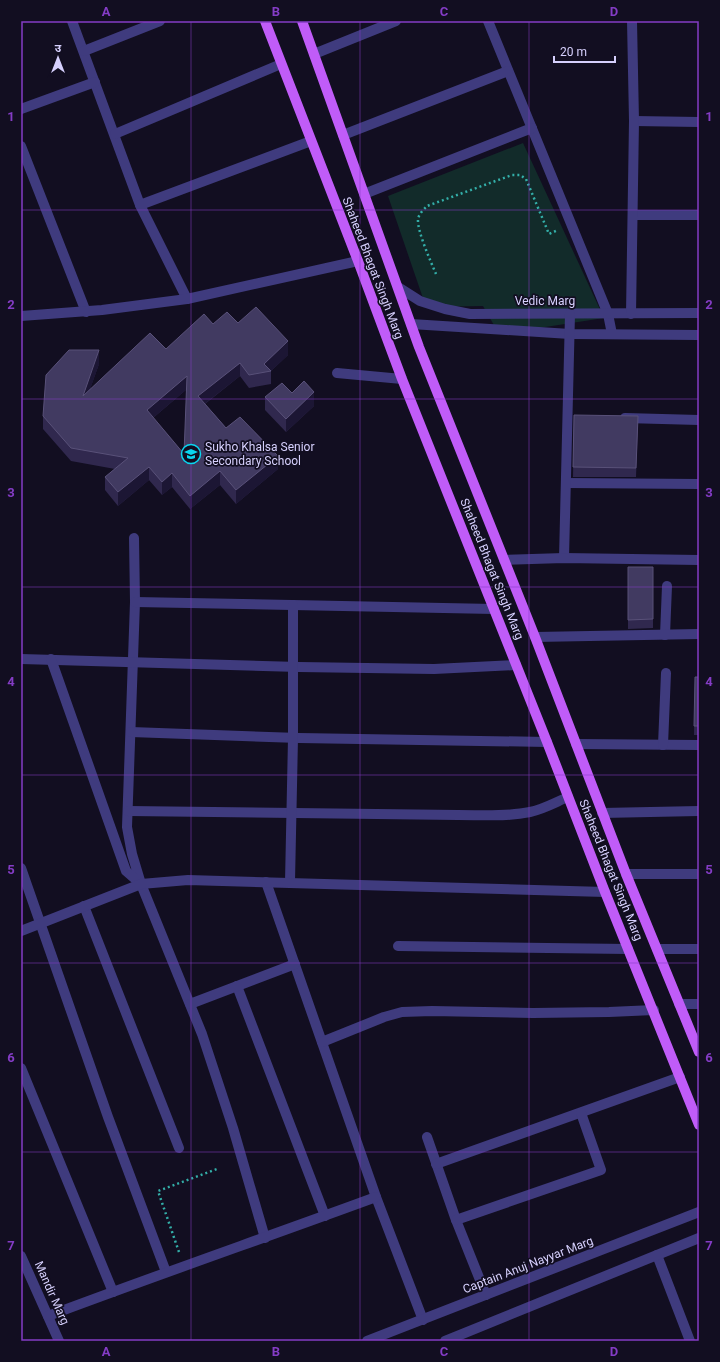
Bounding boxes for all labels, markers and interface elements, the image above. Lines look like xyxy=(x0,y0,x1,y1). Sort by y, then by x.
text: A xyxy=(102,4,111,19)
text: B xyxy=(272,4,280,19)
text: C xyxy=(440,4,449,19)
text: D xyxy=(610,4,618,19)
north arrow xyxy=(38,38,78,78)
scale bar xyxy=(554,38,615,64)
text: उ xyxy=(55,42,62,55)
text: 20 m xyxy=(560,45,587,59)
text: 1 xyxy=(7,109,15,124)
text: 1 xyxy=(705,109,713,124)
street label: Shaheed Bhagat Singh Marg xyxy=(339,195,407,341)
street label: Vedic Marg xyxy=(515,294,575,308)
text: 2 xyxy=(7,297,15,312)
text: 2 xyxy=(705,297,713,312)
place label: Sukho Khalsa Senior Secondary School xyxy=(205,440,314,468)
school or university icon: Sukho Khalsa Senior Secondary School xyxy=(180,443,202,465)
text: 3 xyxy=(7,485,15,500)
text: 3 xyxy=(705,485,713,500)
street label: Shaheed Bhagat Singh Marg xyxy=(457,496,527,642)
text: 4 xyxy=(7,674,15,689)
text: 4 xyxy=(705,674,713,689)
street label: Shaheed Bhagat Singh Marg xyxy=(576,797,646,943)
text: 5 xyxy=(7,862,15,877)
text: 5 xyxy=(705,862,713,877)
text: 6 xyxy=(7,1050,15,1065)
text: 6 xyxy=(705,1050,713,1065)
street label: Captain Anuj Nayyar Marg xyxy=(461,1234,595,1296)
text: 7 xyxy=(7,1238,15,1253)
text: 7 xyxy=(705,1238,713,1253)
street label: Mandir Marg xyxy=(32,1259,72,1327)
text: A xyxy=(102,1344,111,1359)
text: B xyxy=(272,1344,280,1359)
text: C xyxy=(440,1344,449,1359)
text: D xyxy=(610,1344,618,1359)

